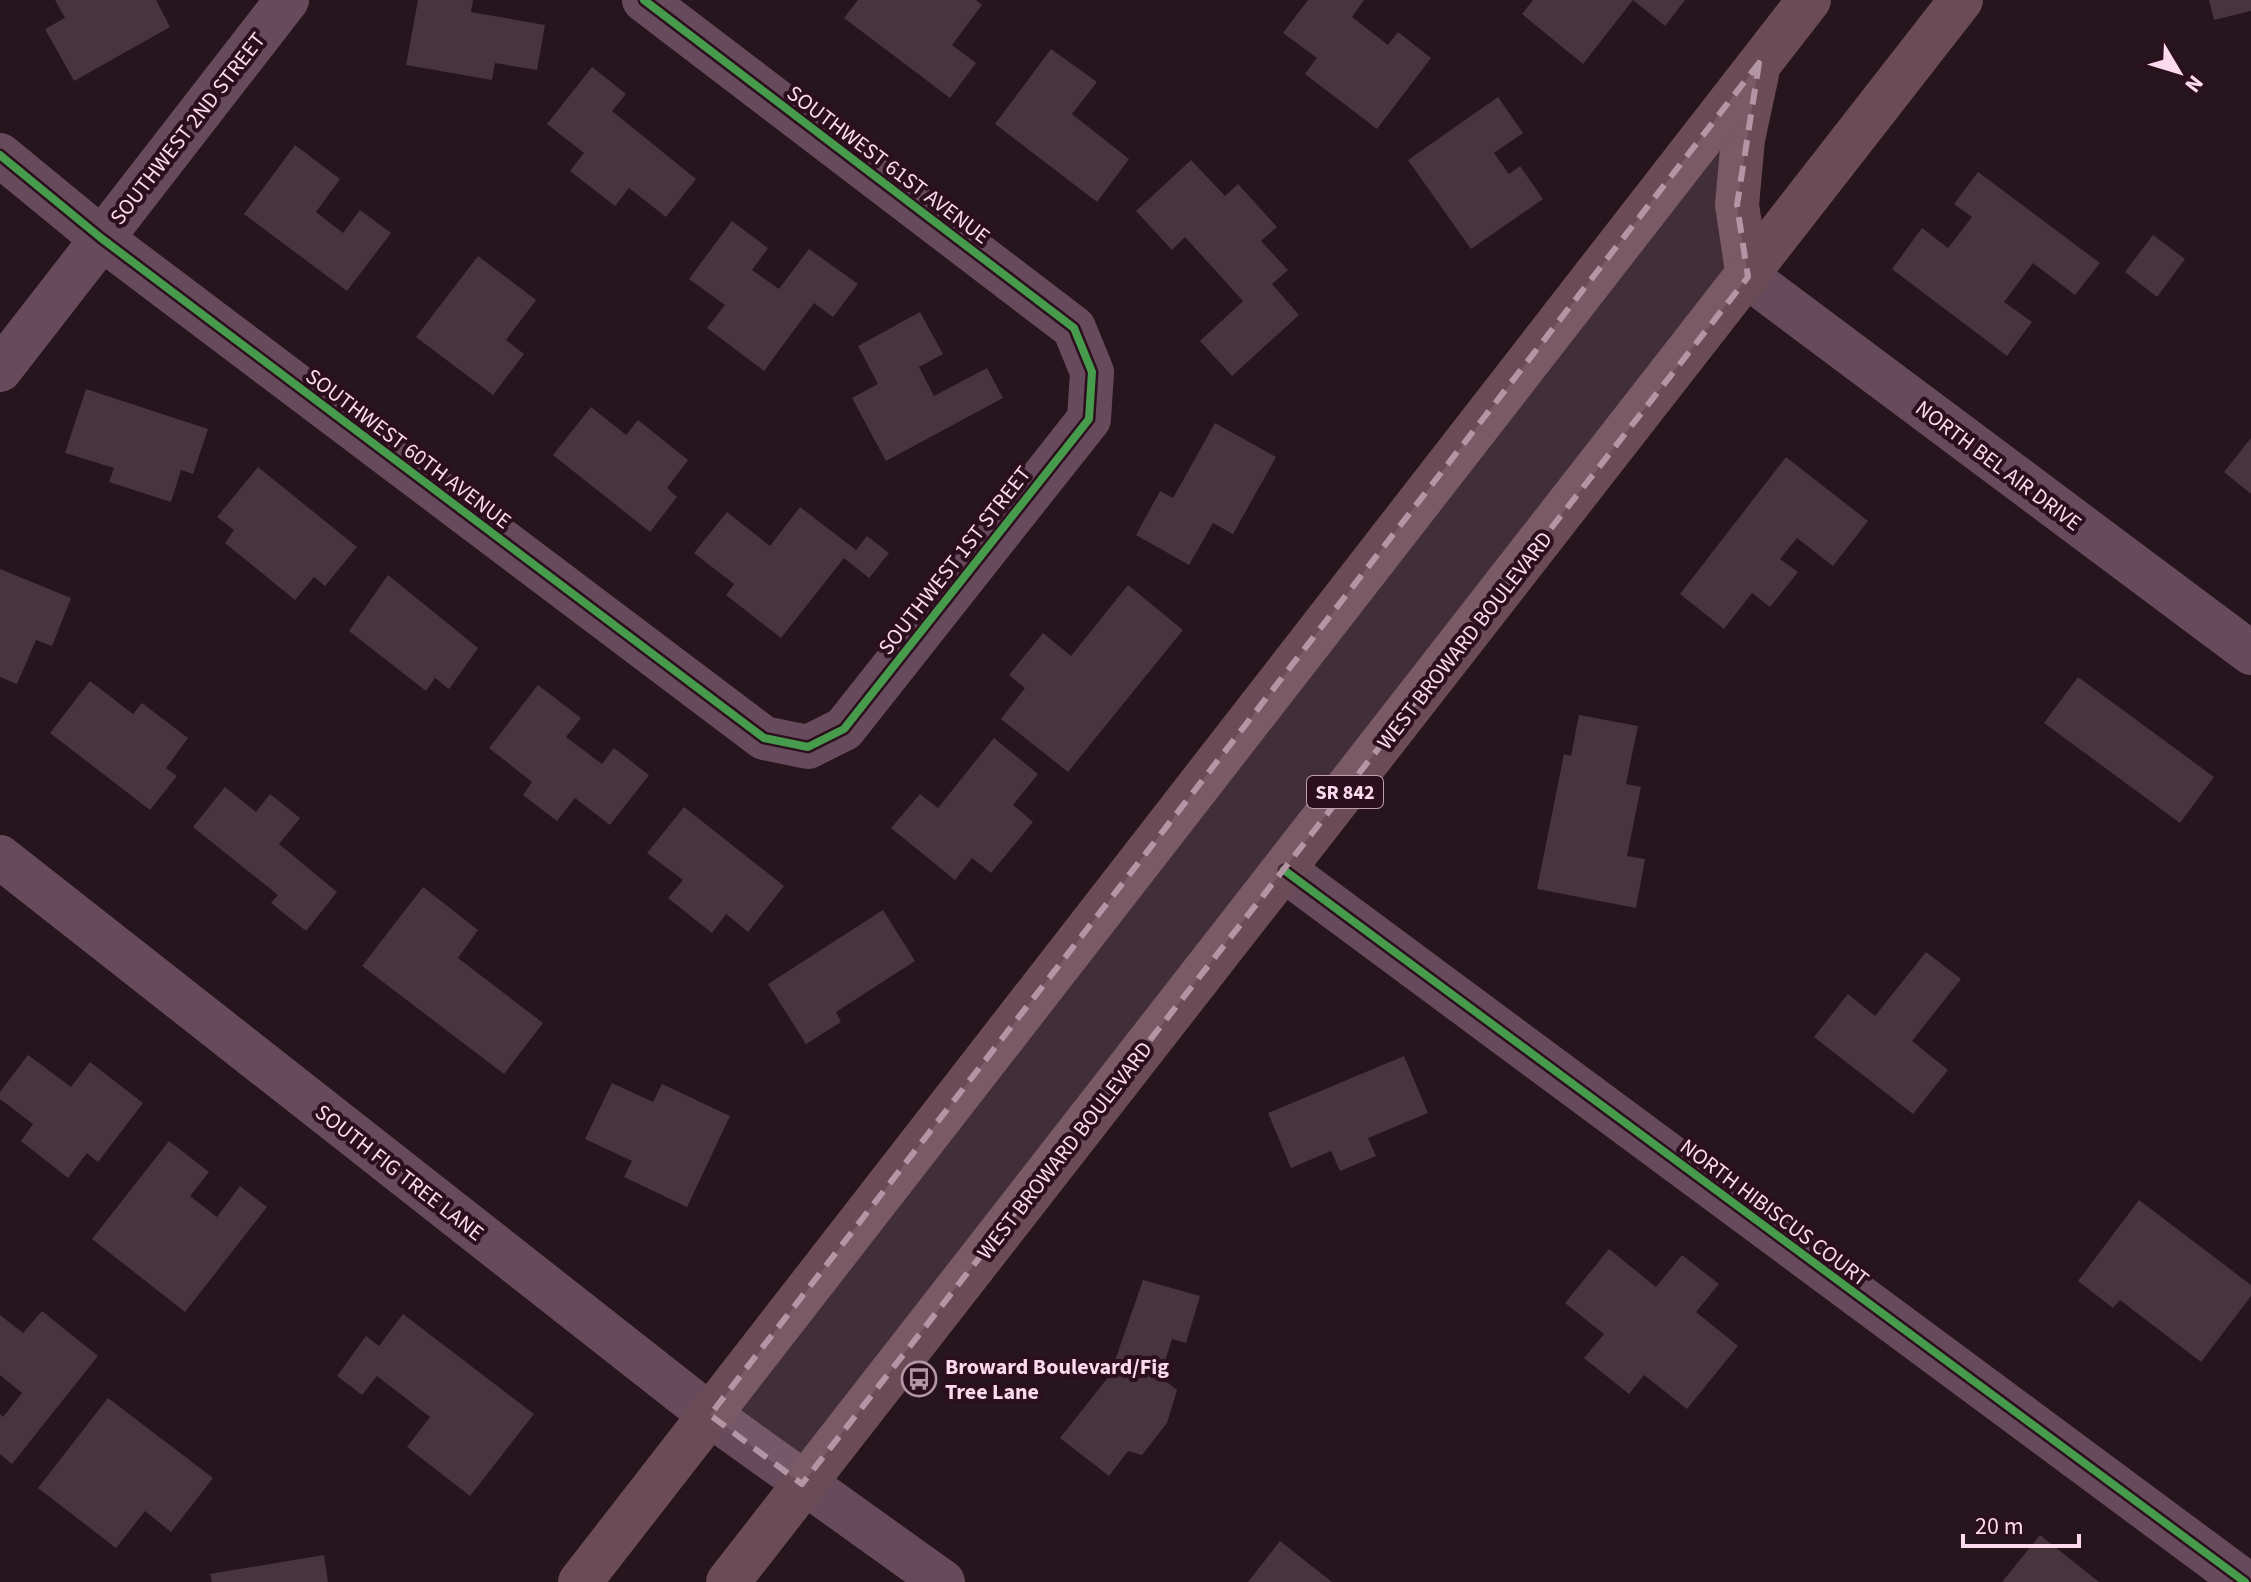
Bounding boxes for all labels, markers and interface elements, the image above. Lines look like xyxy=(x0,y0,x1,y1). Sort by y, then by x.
street label: SOUTHWEST 2ND STREET xyxy=(102,25,273,232)
north arrow xyxy=(2139,32,2219,112)
text: N xyxy=(2177,68,2211,99)
street label: SOUTHWEST 61ST AVENUE xyxy=(780,78,997,252)
street label: SOUTHWEST 60TH AVENUE xyxy=(299,361,518,537)
street label: NORTH BEL AIR DRIVE xyxy=(1909,393,2088,539)
street label: SOUTHWEST 1ST STREET xyxy=(871,459,1039,662)
street label: WEST BROWARD BOULEVARD xyxy=(1369,525,1560,756)
road number: SR 842 xyxy=(1307,776,1383,808)
street label: WEST BROWARD BOULEVARD xyxy=(969,1035,1160,1266)
street label: SOUTH FIG TREE LANE xyxy=(308,1097,490,1249)
street label: NORTH HIBISCUS COURT xyxy=(1673,1131,1876,1295)
place label: Broward Boulevard/Fig Tree Lane xyxy=(945,1351,1169,1408)
bus stop icon: Broward Boulevard/Fig Tree Lane xyxy=(900,1360,938,1398)
scale bar xyxy=(1963,1498,2079,1548)
text: 20 m xyxy=(1975,1509,2024,1544)

